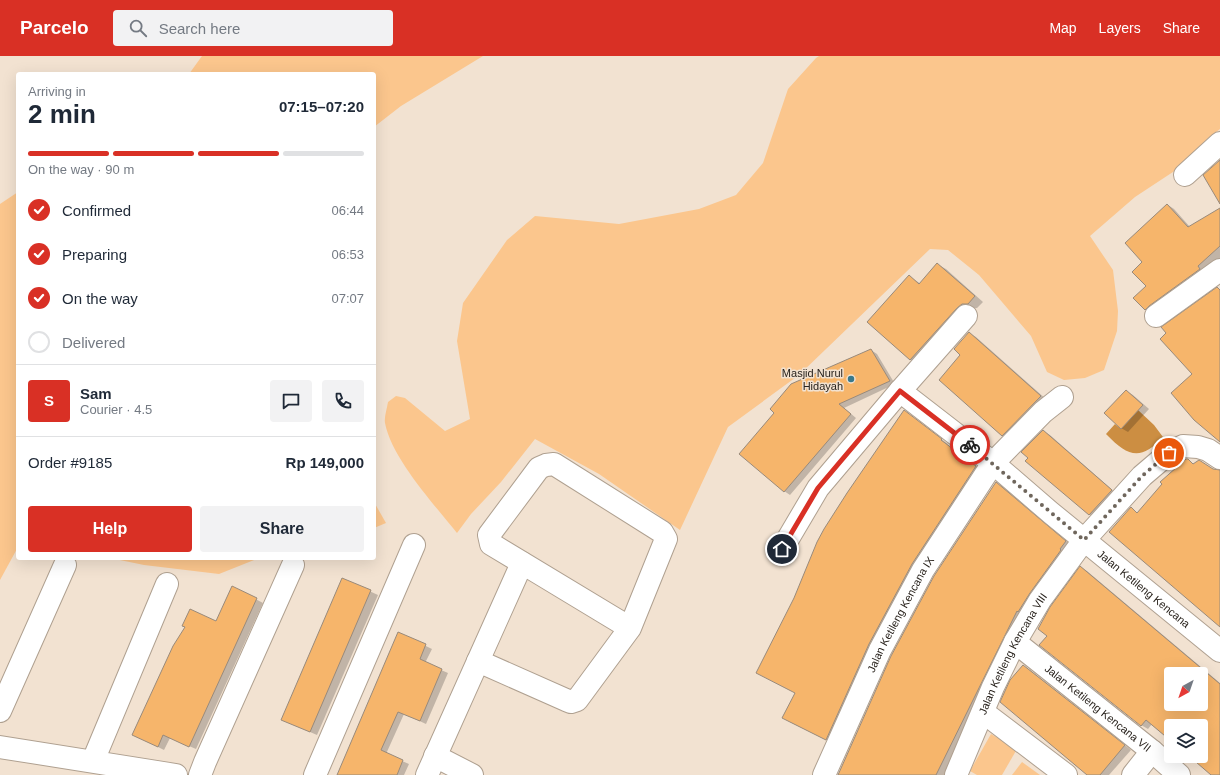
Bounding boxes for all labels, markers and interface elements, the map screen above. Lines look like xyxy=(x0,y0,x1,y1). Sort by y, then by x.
search box xyxy=(113,10,393,46)
text: Parcelo xyxy=(20,17,89,38)
icon: search xyxy=(127,17,149,39)
text: Search here xyxy=(159,20,240,37)
text: Map xyxy=(1049,20,1077,36)
text: Layers xyxy=(1099,20,1141,36)
text: Share xyxy=(1163,20,1200,36)
text: Arriving in xyxy=(28,84,86,99)
text: 07:15–07:20 xyxy=(279,98,364,115)
text: 2 min xyxy=(28,99,96,129)
text: On the way · 90 m xyxy=(28,162,134,177)
icon: check xyxy=(28,199,50,221)
text: Confirmed xyxy=(62,202,131,219)
text: 06:44 xyxy=(331,203,364,218)
icon: check xyxy=(28,243,50,265)
text: Preparing xyxy=(62,246,127,263)
text: 06:53 xyxy=(331,247,364,262)
icon: check xyxy=(28,287,50,309)
text: On the way xyxy=(62,290,138,307)
text: 07:07 xyxy=(331,291,364,306)
text: Delivered xyxy=(62,334,125,351)
place label: Masjid Nurul Hidayah xyxy=(782,367,843,392)
marker: Masjid Nurul Hidayah xyxy=(846,374,856,384)
button: chat xyxy=(270,380,312,422)
button: phone xyxy=(322,380,364,422)
text: Sam xyxy=(80,385,112,402)
text: S xyxy=(44,392,54,409)
text: Courier · 4.5 xyxy=(80,402,152,417)
courier xyxy=(950,425,990,465)
icon: bike xyxy=(959,434,981,456)
pin xyxy=(1152,436,1186,470)
icon: bag xyxy=(1158,442,1180,464)
text: Order #9185 xyxy=(28,454,112,471)
text: Rp 149,000 xyxy=(286,454,364,471)
button: Help xyxy=(28,506,192,552)
button: Share xyxy=(200,506,364,552)
pin xyxy=(765,532,799,566)
icon: home xyxy=(771,538,793,560)
street label: Jalan Ketileng Kencana xyxy=(1095,548,1193,631)
street label: Jalan Ketileng Kencana IX xyxy=(865,554,936,674)
street label: Jalan Ketileng Kencana VIII xyxy=(976,591,1049,716)
street label: Jalan Ketileng Kencana VII xyxy=(1042,662,1153,754)
north arrow xyxy=(1164,667,1208,711)
map controls xyxy=(1164,667,1208,763)
button: layers xyxy=(1164,719,1208,763)

